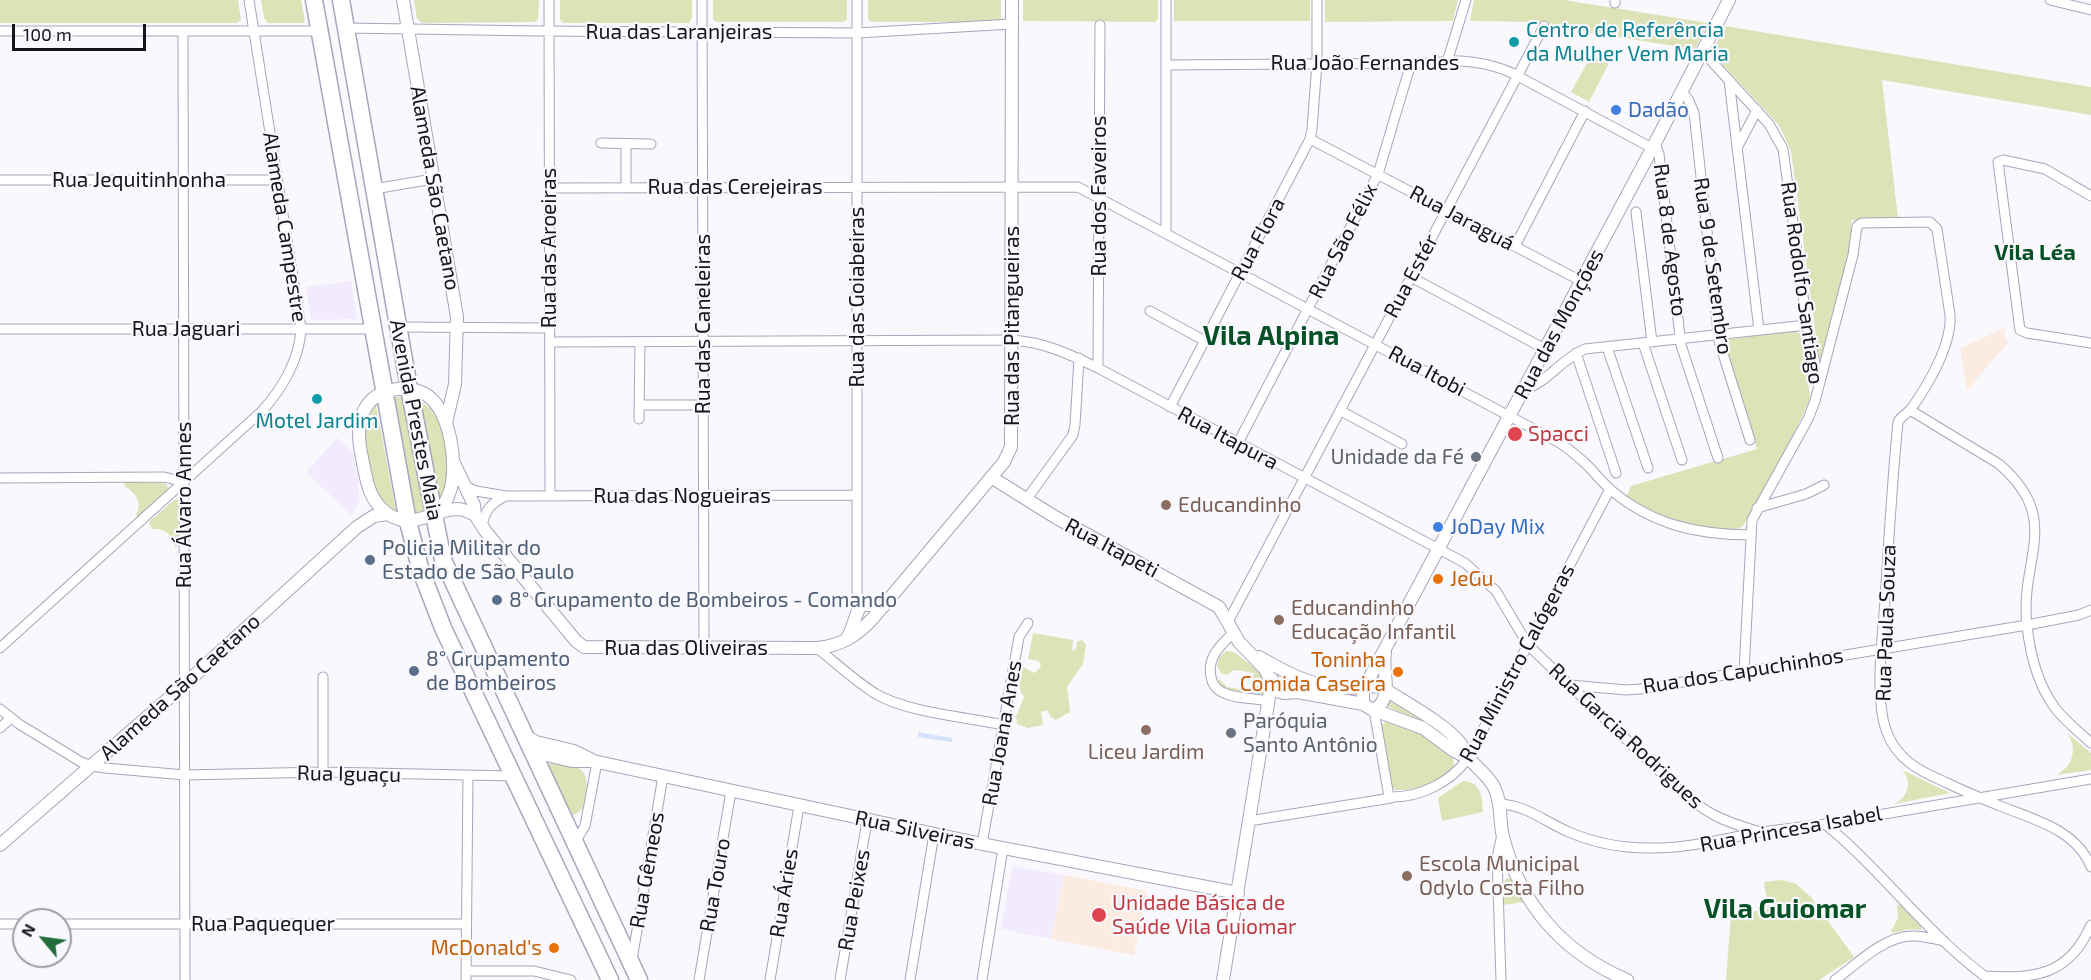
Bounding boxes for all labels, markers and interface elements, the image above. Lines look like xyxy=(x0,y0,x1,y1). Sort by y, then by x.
scale bar xyxy=(15,12,148,50)
place label: Centro de Referência da Mulher Vem Maria xyxy=(1526,17,1729,67)
street label: Rua das Laranjeiras xyxy=(586,19,772,45)
text: 100 m xyxy=(23,23,72,45)
marker: Centro de Referência da Mulher Vem Maria xyxy=(1507,35,1521,49)
street label: Rua João Fernandes xyxy=(1271,50,1459,76)
street label: Alameda São Caetano xyxy=(405,84,465,292)
place label: Dadão xyxy=(1628,97,1689,123)
marker: Dadão xyxy=(1609,103,1623,117)
street label: Rua dos Faveiros xyxy=(1086,115,1112,277)
street label: Alameda Campestre xyxy=(258,130,312,324)
street label: Rua 8 de Agosto xyxy=(1648,162,1692,318)
street label: Rua Jequitinhonha xyxy=(52,167,226,193)
street label: Rua das Aroeiras xyxy=(536,168,562,328)
street label: Rua das Cerejeiras xyxy=(647,174,823,200)
street label: Rua 9 de Setembro xyxy=(1688,176,1738,356)
street label: Rua São Félix xyxy=(1303,179,1383,303)
street label: Rua Jaraguá xyxy=(1405,180,1519,256)
street label: Rua Rodolfo Santiago xyxy=(1775,180,1829,386)
street label: Rua Flora xyxy=(1226,193,1290,285)
street label: Rua das Goiabeiras xyxy=(844,207,870,387)
street label: Rua das Pitangueiras xyxy=(999,226,1025,426)
street label: Rua Estér xyxy=(1378,230,1444,322)
street label: Rua das Caneleiras xyxy=(690,234,716,414)
district label: Vila Léa xyxy=(1994,240,2076,266)
street label: Rua das Monções xyxy=(1509,245,1609,403)
street label: Rua Jaguari xyxy=(132,316,240,342)
street label: Avenida Prestes Maia xyxy=(384,317,448,523)
district label: Vila Alpina xyxy=(1203,320,1339,352)
street label: Rua Itobi xyxy=(1384,340,1470,402)
marker: Motel Jardim xyxy=(310,392,324,406)
street label: Rua Itapura xyxy=(1173,401,1283,475)
place label: Motel Jardim xyxy=(255,408,379,434)
place label: Spacci xyxy=(1528,421,1589,447)
street label: Rua Álvaro Annes xyxy=(171,422,197,588)
marker: Spacci xyxy=(1506,425,1524,443)
place label: Unidade da Fé xyxy=(1331,444,1464,470)
marker: Unidade da Fé xyxy=(1469,450,1483,464)
street label: Rua das Nogueiras xyxy=(593,483,771,509)
place label: Educandinho xyxy=(1178,492,1301,518)
marker: Educandinho xyxy=(1159,498,1173,512)
street label: Rua Itapeti xyxy=(1061,513,1163,583)
place label: JoDay Mix xyxy=(1450,514,1545,540)
marker: JoDay Mix xyxy=(1431,520,1445,534)
place label: Policia Militar do Estado de São Paulo xyxy=(382,535,574,585)
street label: Rua Paula Souza xyxy=(1871,544,1901,702)
marker: Policia Militar do Estado de São Paulo xyxy=(363,553,377,567)
street label: Rua Ministro Calógeras xyxy=(1454,560,1580,766)
place label: JeGu xyxy=(1450,566,1494,592)
marker: JeGu xyxy=(1431,572,1445,586)
place label: 8° Grupamento de Bombeiros - Comando xyxy=(509,587,897,613)
marker: 8° Grupamento de Bombeiros - Comando xyxy=(490,593,504,607)
place label: Educandinho Educação Infantil xyxy=(1291,595,1456,645)
street label: Alameda São Caetano xyxy=(95,608,265,766)
marker: Educandinho Educação Infantil xyxy=(1272,613,1286,627)
street label: Rua das Oliveiras xyxy=(604,635,768,661)
street label: Rua dos Capuchinhos xyxy=(1641,643,1845,699)
place label: 8° Grupamento de Bombeiros xyxy=(426,646,570,696)
place label: Toninha Comida Caseira xyxy=(1240,647,1386,697)
street label: Rua Joana Anes xyxy=(977,658,1027,808)
street label: Rua Garcia Rodrigues xyxy=(1544,658,1708,814)
marker: 8° Grupamento de Bombeiros xyxy=(407,664,421,678)
marker: Toninha Comida Caseira xyxy=(1391,665,1405,679)
place label: Paróquia Santo Antônio xyxy=(1243,708,1378,758)
marker: Liceu Jardim xyxy=(1139,723,1153,737)
marker: Paróquia Santo Antônio xyxy=(1224,726,1238,740)
place label: Liceu Jardim xyxy=(1088,739,1204,765)
street label: Rua Iguaçu xyxy=(297,760,401,788)
street label: Rua Princesa Isabel xyxy=(1698,801,1884,857)
street label: Rua Silveiras xyxy=(853,805,977,855)
street label: Rua Gêmeos xyxy=(624,810,670,930)
street label: Rua Touro xyxy=(694,836,736,934)
street label: Rua Áries xyxy=(765,847,803,939)
street label: Rua Peixes xyxy=(833,847,875,953)
place label: Escola Municipal Odylo Costa Filho xyxy=(1419,851,1585,901)
marker: Escola Municipal Odylo Costa Filho xyxy=(1400,869,1414,883)
place label: Unidade Básica de Saúde Vila Guiomar xyxy=(1112,890,1296,940)
district label: Vila Guiomar xyxy=(1704,893,1866,925)
marker: Unidade Básica de Saúde Vila Guiomar xyxy=(1090,906,1108,924)
north arrow xyxy=(12,908,72,968)
street label: Rua Paquequer xyxy=(191,911,335,937)
text: N xyxy=(16,920,39,940)
place label: McDonald's xyxy=(430,935,542,961)
marker: McDonald's xyxy=(547,941,561,955)

